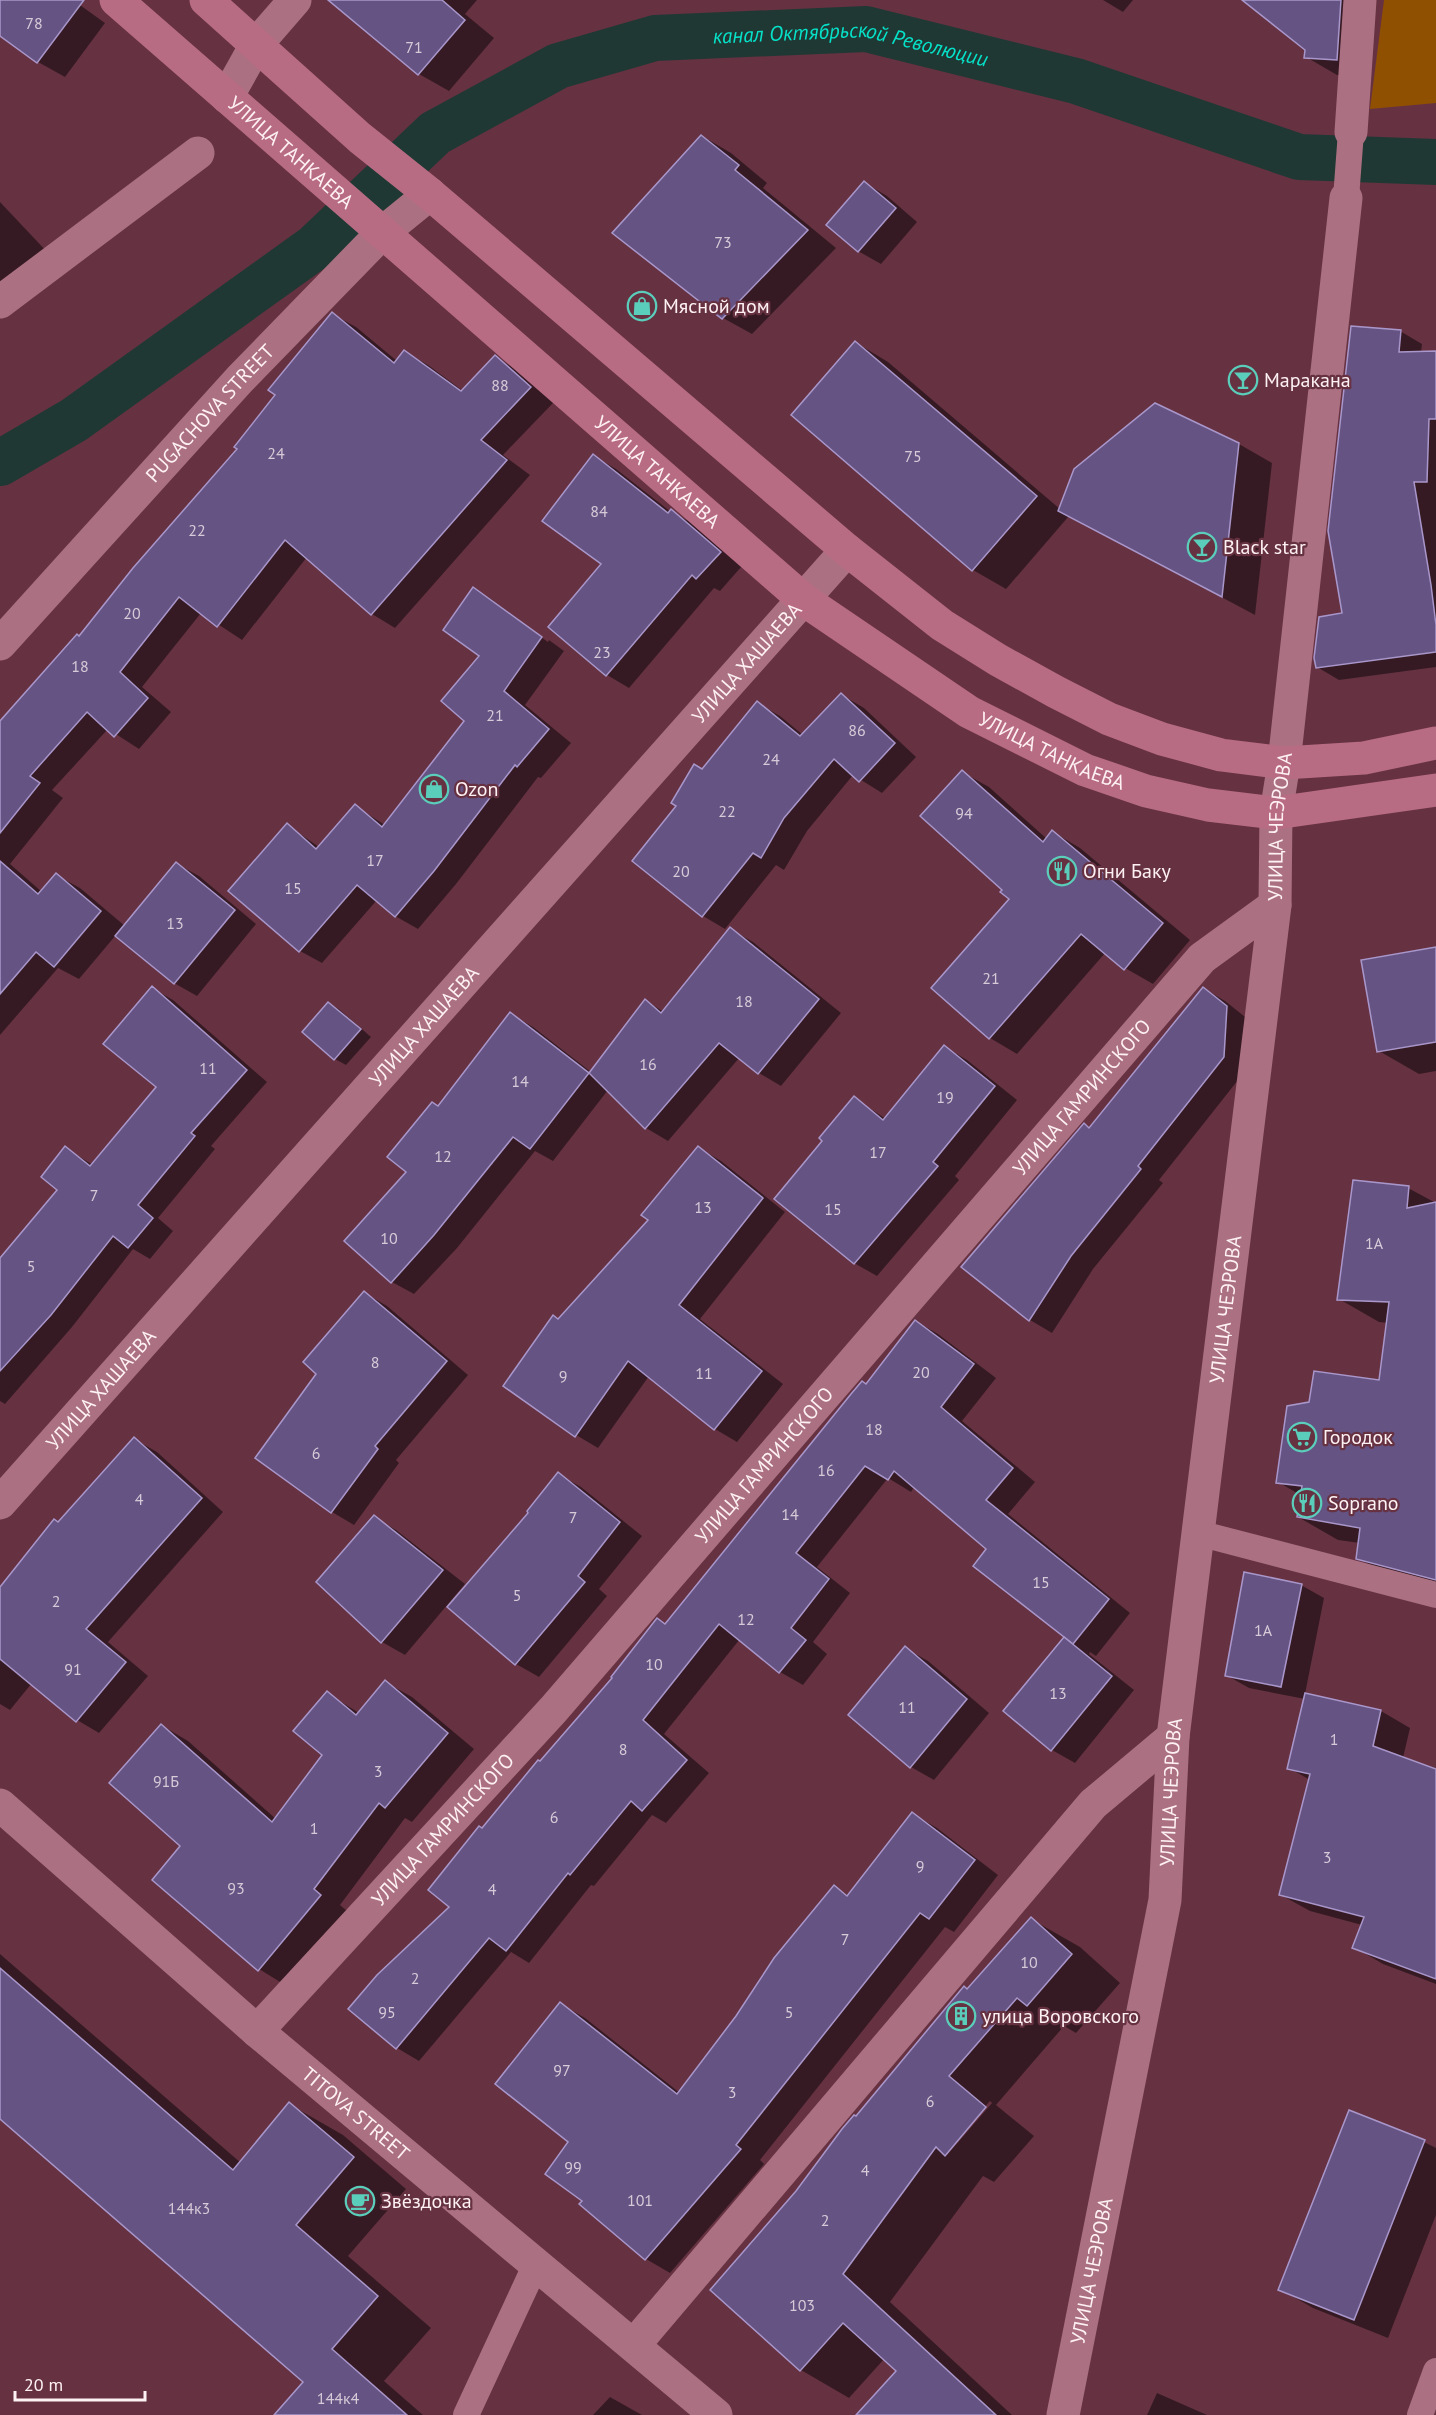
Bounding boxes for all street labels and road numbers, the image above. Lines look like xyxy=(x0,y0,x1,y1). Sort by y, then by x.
street label: УЛИЦА ТАНКАЕВА xyxy=(222,90,359,215)
street label: PUGACHOVA STREET xyxy=(140,339,280,488)
street label: УЛИЦА ТАНКАЕВА xyxy=(589,410,726,534)
street label: УЛИЦА ХАШАЕВА xyxy=(686,597,807,729)
street label: УЛИЦА ТАНКАЕВА xyxy=(974,706,1129,796)
street label: УЛИЦА ЧЕЭРОВА xyxy=(1262,751,1298,901)
street label: УЛИЦА ХАШАЕВА xyxy=(363,960,485,1092)
street label: УЛИЦА ГАМРИНСКОГО xyxy=(1007,1014,1157,1181)
street label: УЛИЦА ЧЕЭРОВА xyxy=(1203,1234,1247,1385)
street label: УЛИЦА ХАШАЕВА xyxy=(40,1323,162,1455)
street label: УЛИЦА ГАМРИНСКОГО xyxy=(689,1381,839,1549)
street label: УЛИЦА ЧЕЭРОВА xyxy=(1154,1716,1188,1867)
street label: УЛИЦА ГАМРИНСКОГО xyxy=(366,1748,520,1911)
street label: TITOVA STREET xyxy=(296,2061,415,2166)
street label: УЛИЦА ЧЕЭРОВА xyxy=(1064,2195,1119,2346)

